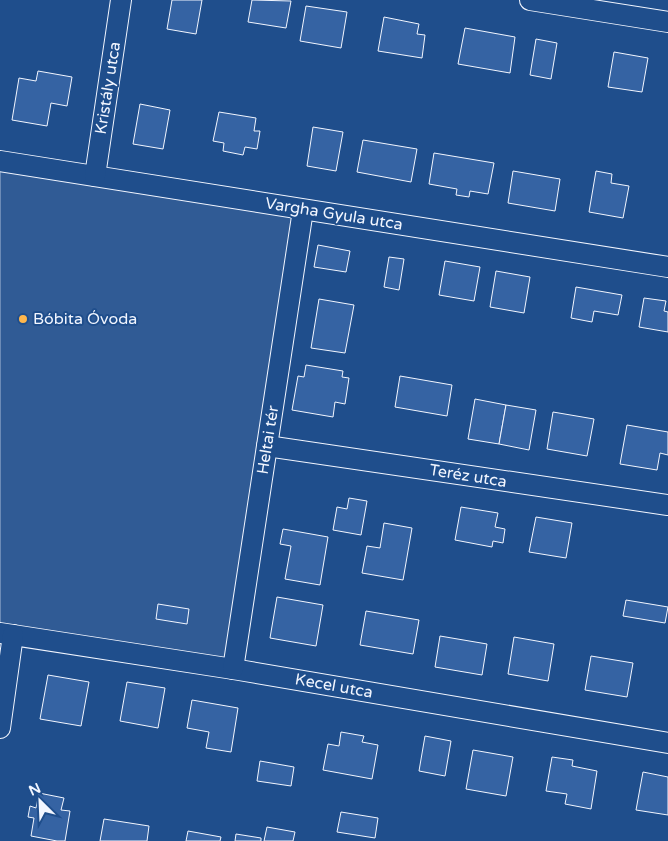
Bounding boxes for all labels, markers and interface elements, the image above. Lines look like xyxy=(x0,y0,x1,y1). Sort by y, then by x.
street label: Kristály utca xyxy=(91,40,125,136)
street label: Vargha Gyula utca xyxy=(264,193,404,235)
place label: Bóbita Óvoda xyxy=(33,309,137,329)
marker: Bóbita Óvoda xyxy=(17,313,29,325)
street label: Heltai tér xyxy=(253,403,283,476)
street label: Teréz utca xyxy=(428,460,508,492)
street label: Kecel utca xyxy=(294,669,374,703)
north arrow xyxy=(15,776,65,826)
text: N xyxy=(26,780,44,800)

